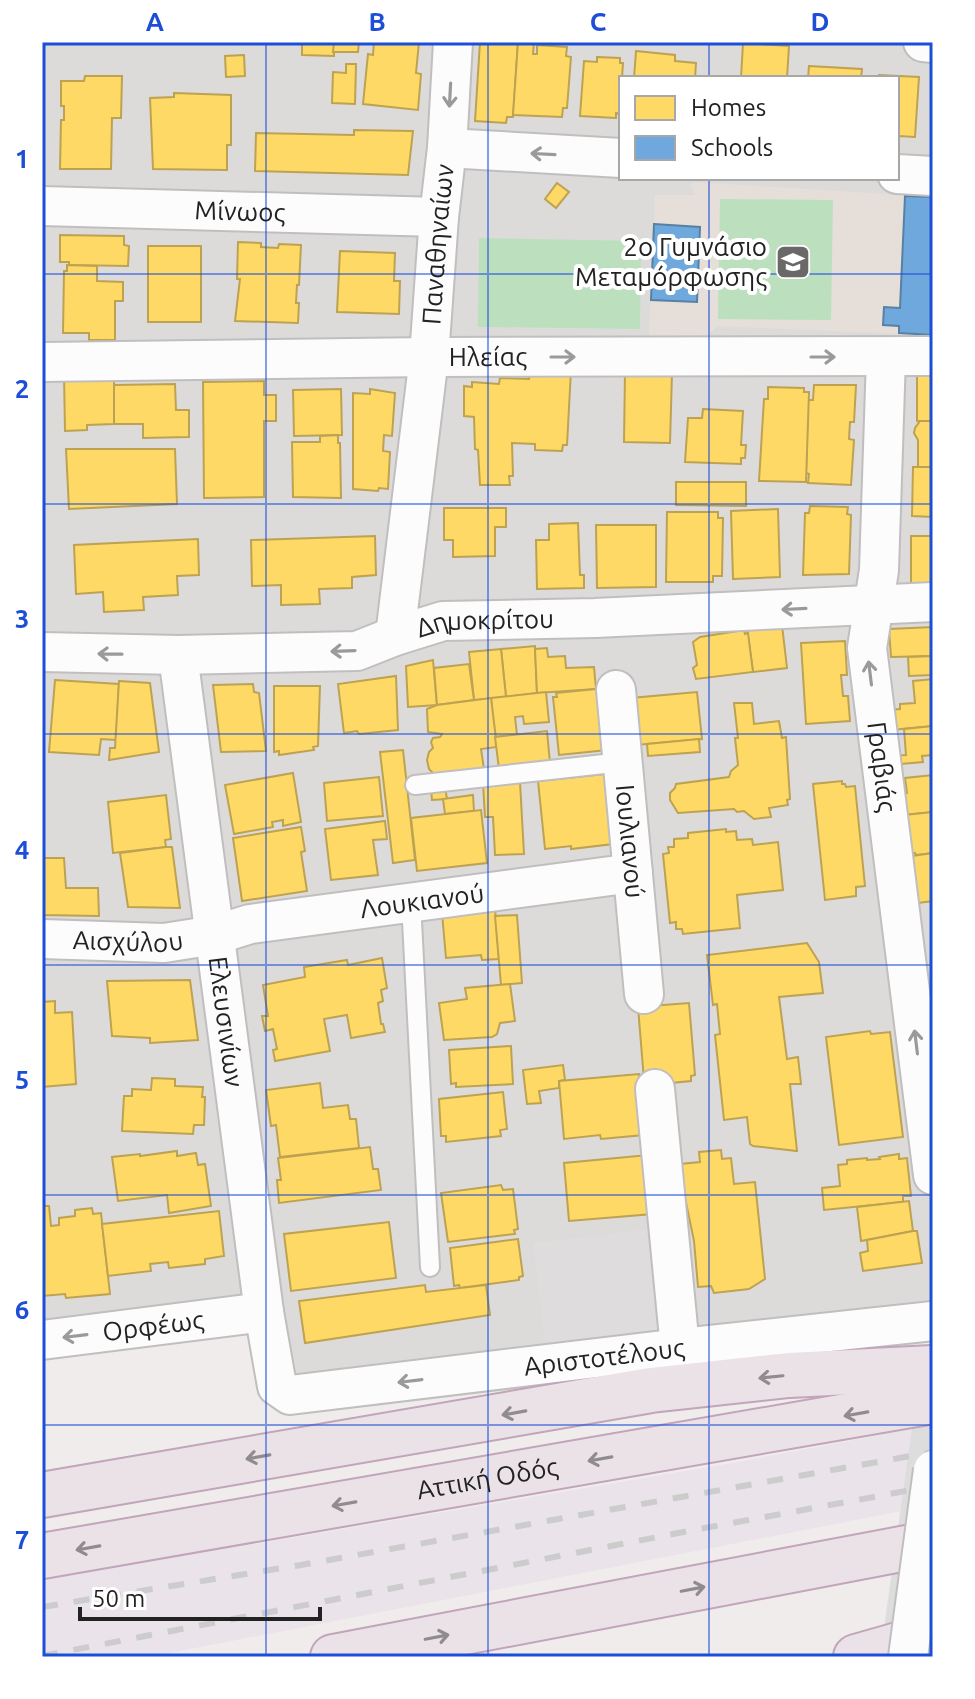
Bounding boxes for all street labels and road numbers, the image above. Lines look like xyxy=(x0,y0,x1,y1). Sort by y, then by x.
street label: Παναθηναίων xyxy=(416,162,459,326)
street label: Μίνωος xyxy=(194,195,286,228)
street label: Ηλείας xyxy=(449,342,527,372)
street label: Δημοκρίτου xyxy=(412,604,554,643)
street label: Γραβιάς xyxy=(862,720,902,814)
street label: Ιουλιανού xyxy=(611,783,650,900)
street label: Λουκιανού xyxy=(358,878,486,923)
street label: Αισχύλου xyxy=(72,925,185,957)
street label: Ελευσινίων xyxy=(204,955,249,1089)
street label: Ορφέως xyxy=(101,1305,206,1346)
street label: Αριστοτέλους xyxy=(522,1333,686,1381)
street label: Αττική Οδός xyxy=(414,1452,560,1505)

